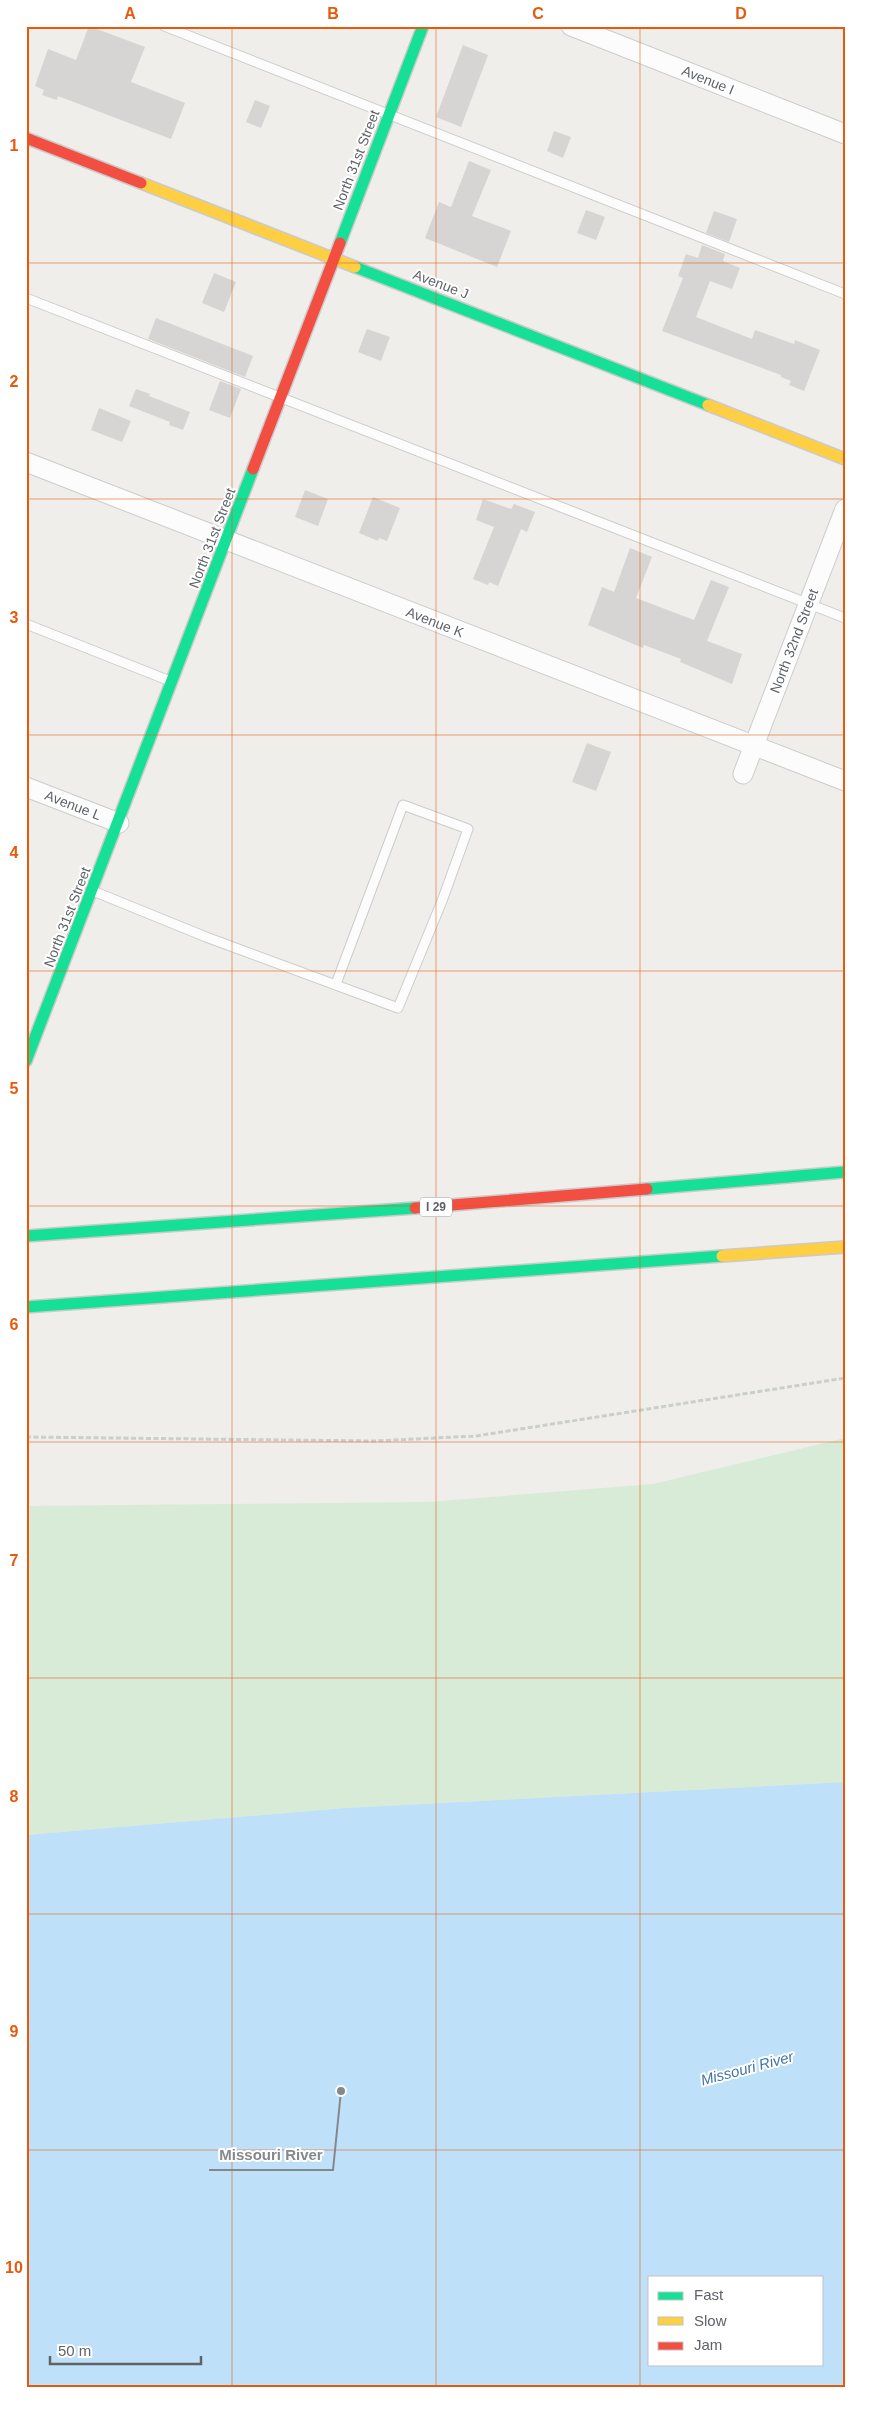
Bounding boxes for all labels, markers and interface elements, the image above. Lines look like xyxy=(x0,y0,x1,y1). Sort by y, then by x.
text: A xyxy=(124,5,136,22)
text: B xyxy=(327,5,339,22)
text: C xyxy=(532,5,544,22)
text: D xyxy=(735,5,747,22)
street label: Avenue I xyxy=(679,62,737,98)
street label: North 31st Street xyxy=(330,108,382,212)
text: 1 xyxy=(10,137,19,154)
street label: Avenue J xyxy=(411,266,471,302)
text: 2 xyxy=(10,373,19,390)
street label: North 31st Street xyxy=(186,486,238,590)
street label: North 32nd Street xyxy=(767,586,821,695)
street label: Avenue K xyxy=(404,604,467,641)
text: 3 xyxy=(10,609,19,626)
street label: Avenue L xyxy=(43,787,104,823)
text: 4 xyxy=(10,844,19,861)
street label: North 31st Street xyxy=(41,865,93,969)
text: 5 xyxy=(10,1080,19,1097)
road number: I 29 xyxy=(420,1198,452,1216)
text: 6 xyxy=(10,1316,19,1333)
text: 7 xyxy=(10,1552,19,1569)
text: 8 xyxy=(10,1788,19,1805)
text: 9 xyxy=(10,2023,19,2040)
water label: Missouri River xyxy=(699,2047,796,2089)
callout: Missouri River xyxy=(209,2140,333,2170)
text: Missouri River xyxy=(219,2146,323,2163)
text: 10 xyxy=(5,2259,23,2276)
legend xyxy=(648,2276,824,2366)
text: Fast xyxy=(694,2286,724,2303)
text: Slow xyxy=(694,2312,727,2329)
scale bar xyxy=(50,2333,201,2365)
text: Jam xyxy=(694,2336,722,2353)
text: 50 m xyxy=(58,2342,91,2359)

